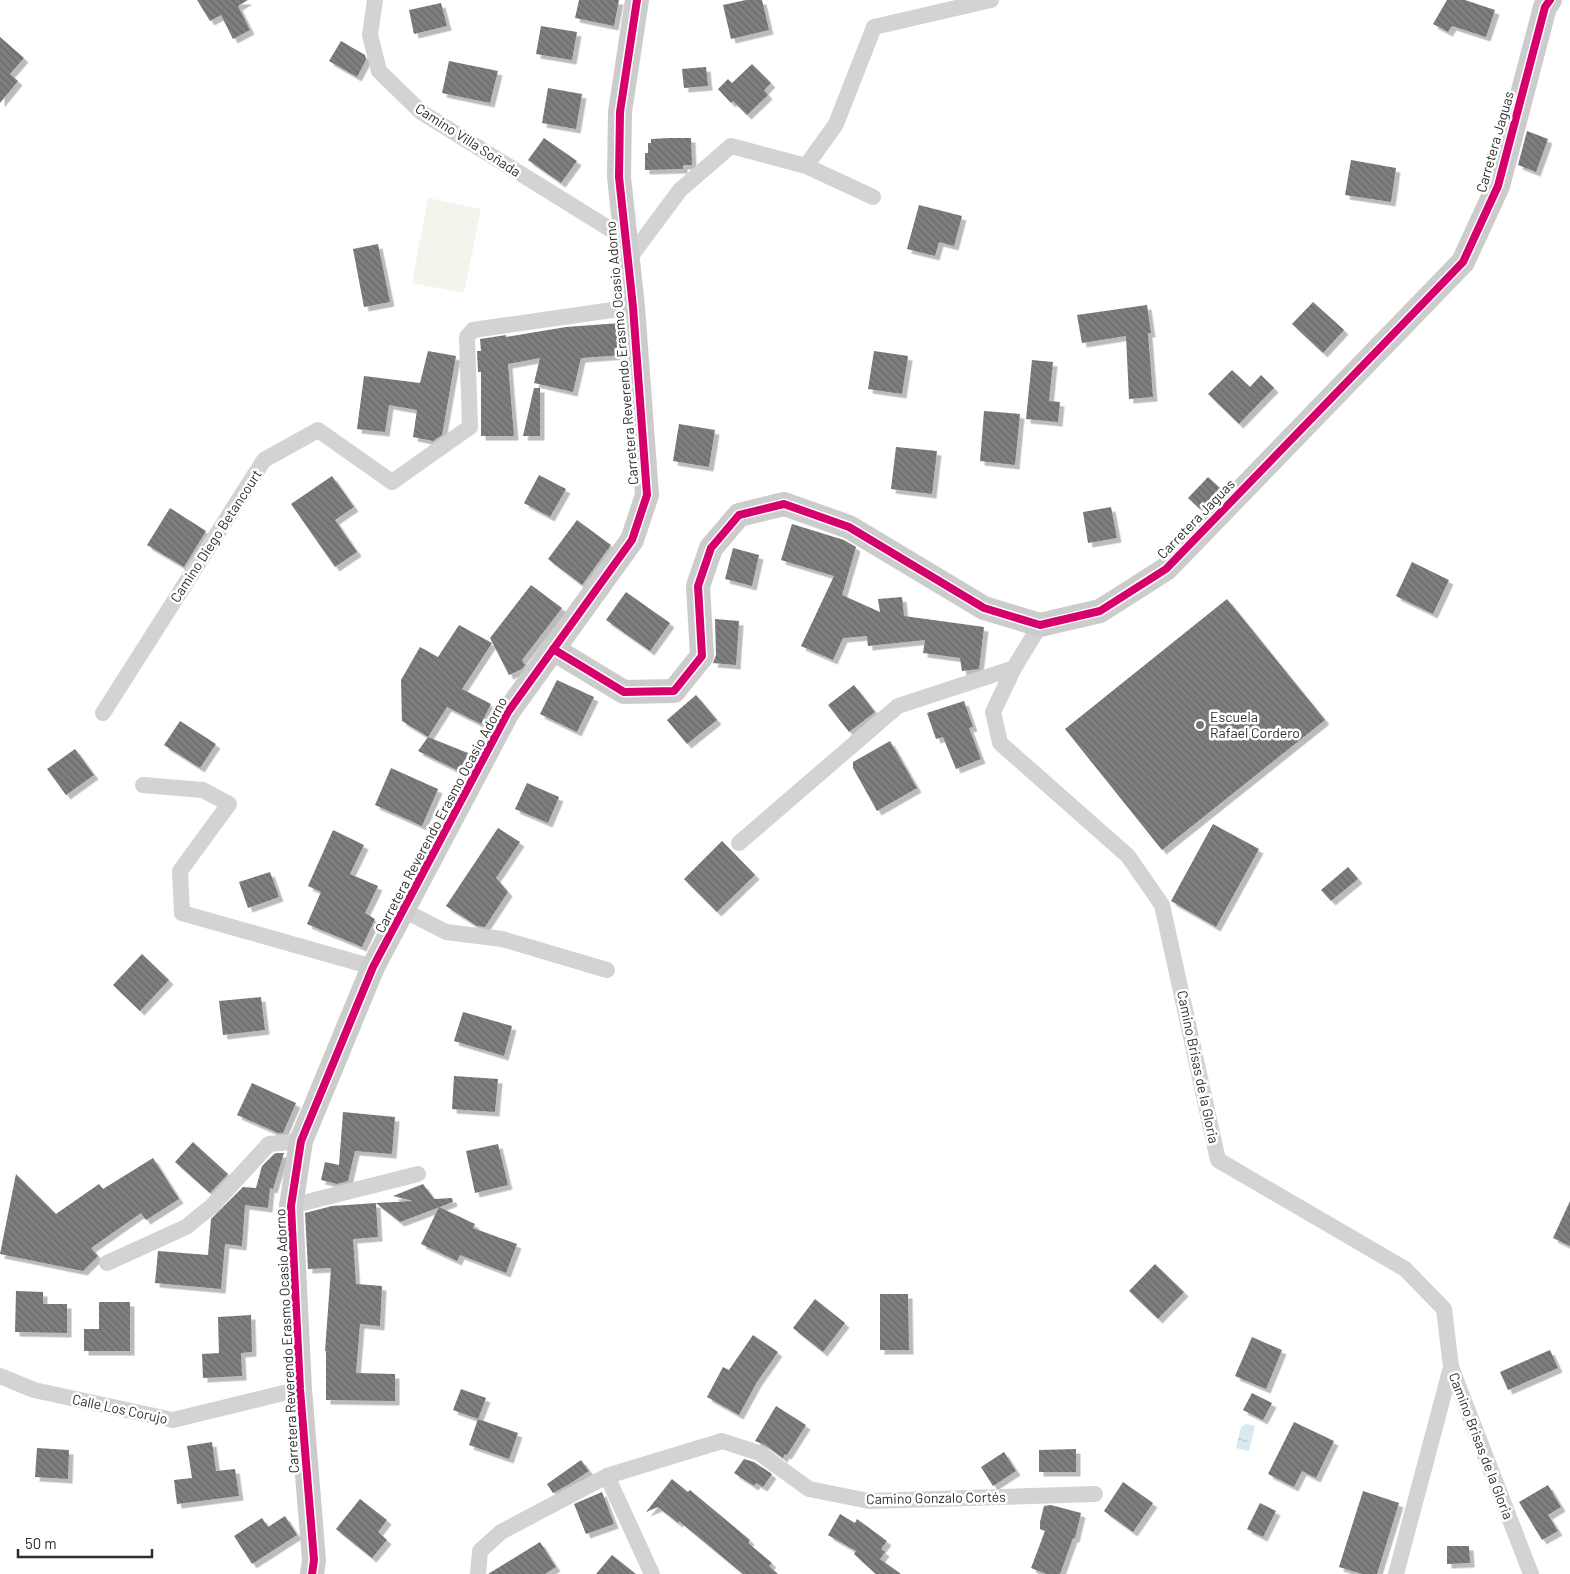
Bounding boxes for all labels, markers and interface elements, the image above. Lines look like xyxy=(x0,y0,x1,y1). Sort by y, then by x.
street label: Carretera Jaguas xyxy=(1472,89,1517,194)
street label: Camino Villa Soñada xyxy=(412,99,524,180)
street label: Carretera Reverendo Erasmo Ocasio Adorno xyxy=(601,220,642,486)
street label: Camino Diego Betancourt xyxy=(166,466,265,605)
street label: Carretera Jaguas xyxy=(1153,475,1238,562)
street label: Carretera Reverendo Erasmo Ocasio Adorno xyxy=(371,694,510,936)
place label: Escuela Rafael Cordero xyxy=(1210,708,1300,741)
marker: Escuela Rafael Cordero xyxy=(1194,719,1206,731)
street label: Camino Brisas de la Gloria xyxy=(1174,989,1223,1145)
street label: Carretera Reverendo Erasmo Ocasio Adorno xyxy=(271,1208,302,1474)
street label: Camino Brisas de la Gloria xyxy=(1446,1370,1517,1522)
street label: Calle Los Corujo xyxy=(71,1390,169,1427)
street label: Camino Gonzalo Cortés xyxy=(866,1488,1006,1507)
scale bar xyxy=(18,1526,151,1558)
text: 50 m xyxy=(25,1534,57,1552)

